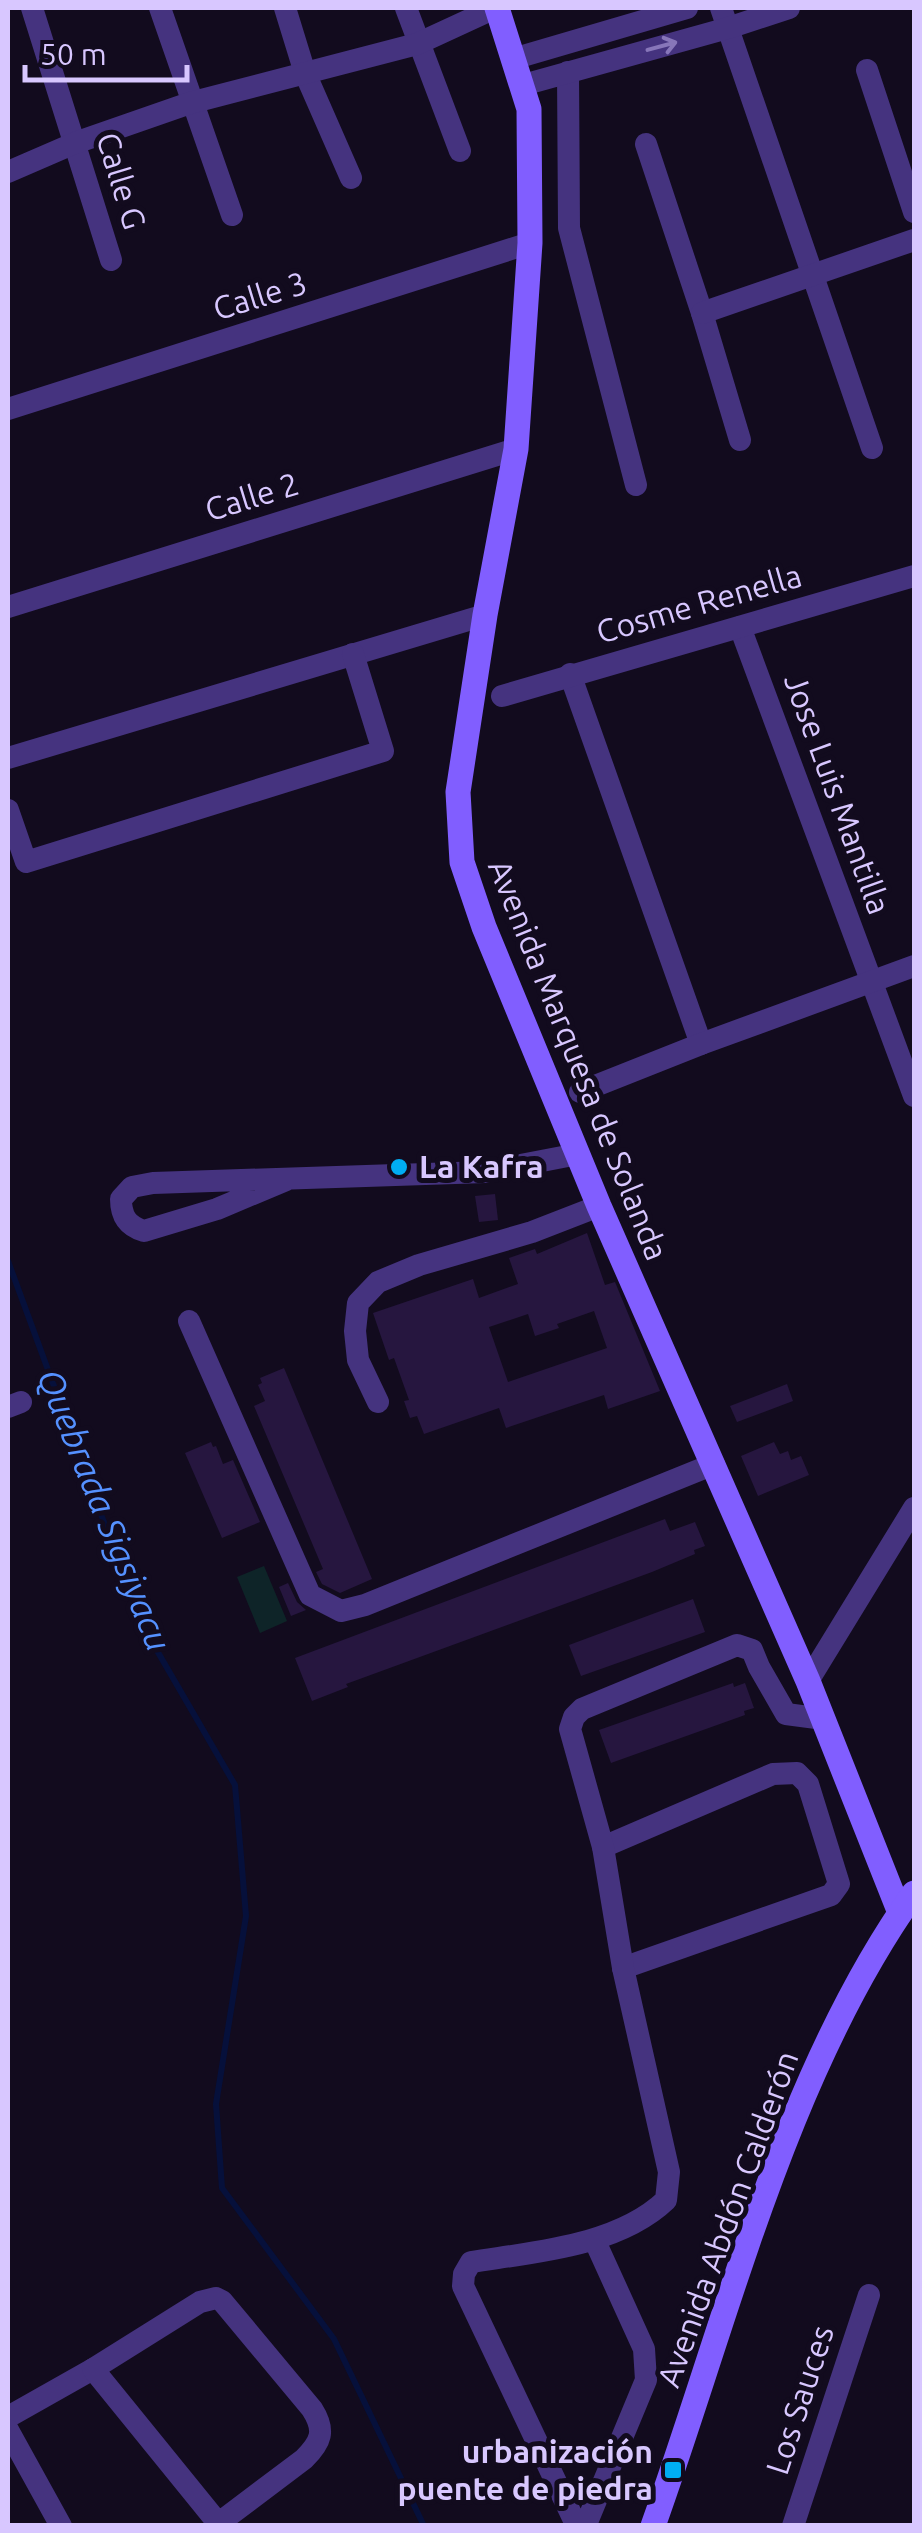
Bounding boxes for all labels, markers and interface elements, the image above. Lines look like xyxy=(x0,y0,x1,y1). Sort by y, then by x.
scale bar xyxy=(25,20,188,82)
one-way arrow xyxy=(646,36,677,55)
text: 50 m xyxy=(40,37,107,71)
street label: Calle G xyxy=(90,128,154,233)
street label: Calle 3 xyxy=(209,264,311,326)
street label: Calle 2 xyxy=(201,465,303,527)
street label: Cosme Renella xyxy=(592,557,805,649)
street label: Jose Luis Mantilla xyxy=(778,669,898,919)
street label: Avenida Marquesa de Solanda xyxy=(482,854,676,1265)
place label: La Kafra xyxy=(419,1148,544,1184)
marker: La Kafra xyxy=(388,1156,410,1178)
water label: Quebrada Sigsiyacu xyxy=(30,1363,180,1656)
street label: Avenida Abdón Calderón xyxy=(649,2046,805,2391)
street label: Los Sauces xyxy=(758,2321,840,2479)
place label: urbanización puente de piedra xyxy=(398,2433,653,2506)
marker: urbanización puente de piedra xyxy=(662,2459,684,2481)

